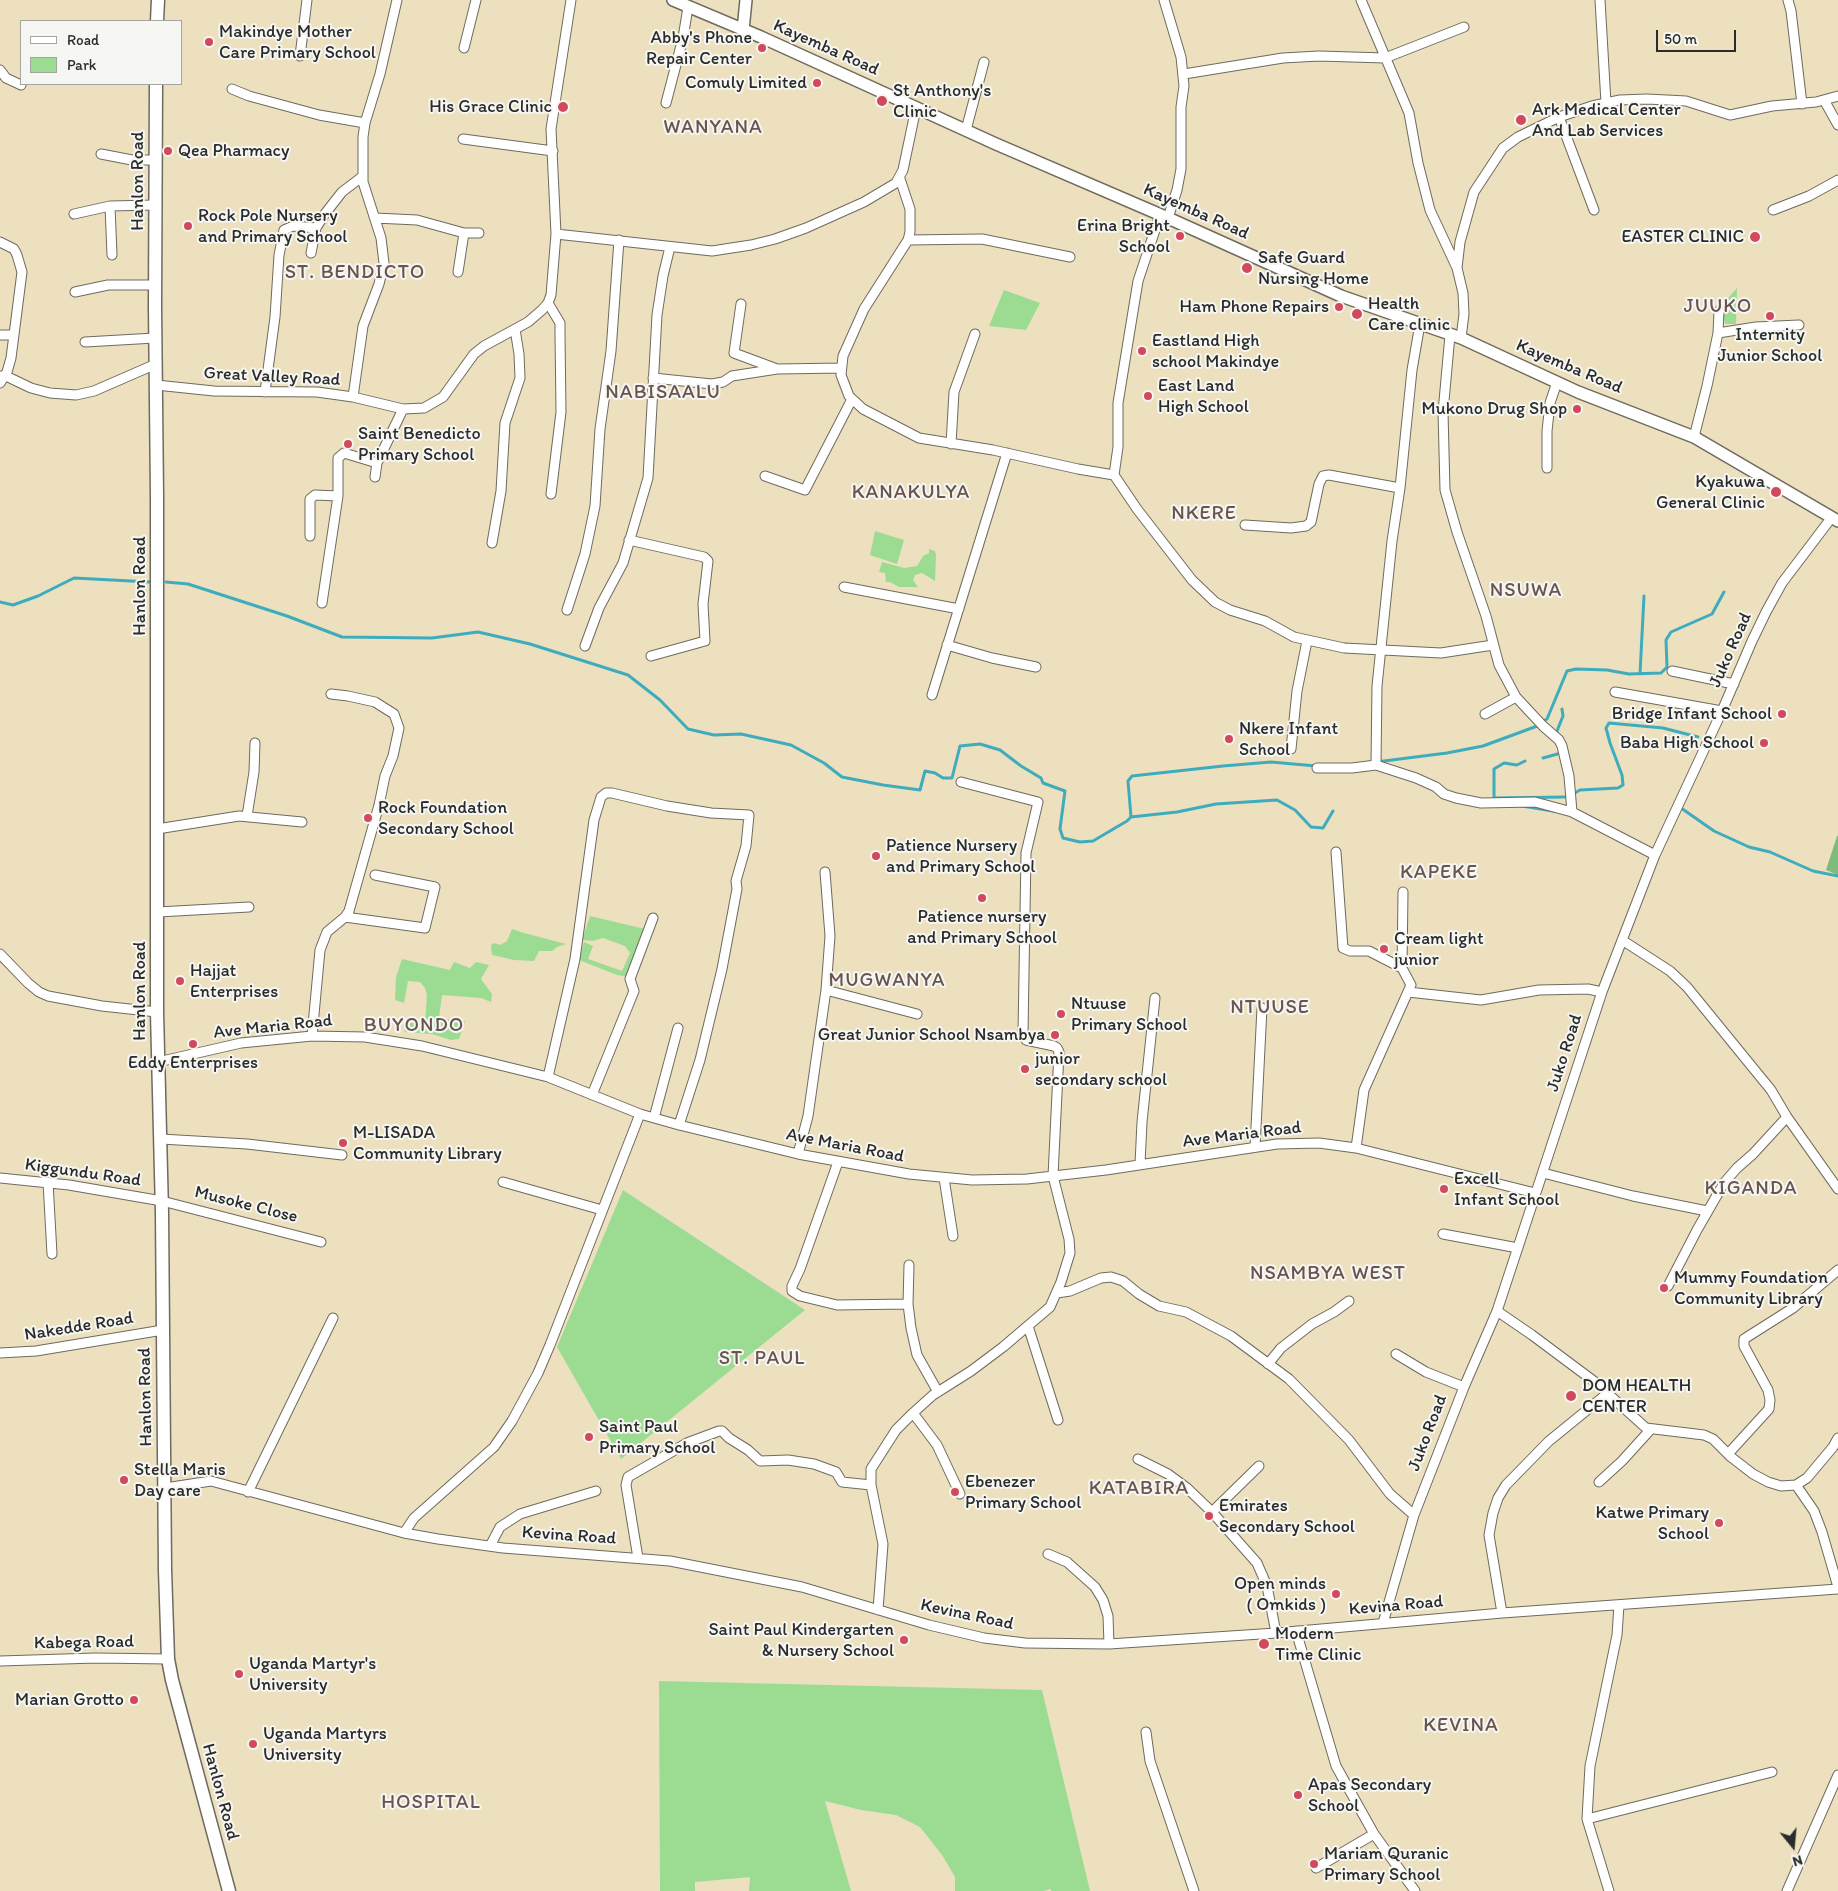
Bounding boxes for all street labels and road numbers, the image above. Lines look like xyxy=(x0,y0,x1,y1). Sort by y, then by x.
street label: Kayemba Road xyxy=(770,15,882,81)
street label: Hanlon Road xyxy=(127,131,149,231)
street label: Kayemba Road xyxy=(1140,179,1252,245)
street label: Kayemba Road xyxy=(1512,335,1626,399)
street label: Great Valley Road xyxy=(203,363,341,391)
street label: Hanlon Road xyxy=(129,536,151,636)
street label: Juko Road xyxy=(1705,609,1757,691)
street label: Hanlon Road xyxy=(129,941,151,1041)
street label: Ave Maria Road xyxy=(212,1010,334,1044)
street label: Juko Road xyxy=(1542,1012,1588,1094)
street label: Ave Maria Road xyxy=(1181,1117,1303,1153)
street label: Ave Maria Road xyxy=(784,1124,906,1168)
street label: Kiggundu Road xyxy=(23,1154,143,1192)
street label: Musoke Close xyxy=(192,1182,300,1228)
street label: Nakedde Road xyxy=(23,1308,135,1346)
street label: Hanlon Road xyxy=(134,1347,158,1447)
street label: Juko Road xyxy=(1404,1392,1452,1474)
street label: Kevina Road xyxy=(521,1522,617,1550)
street label: Kevina Road xyxy=(1348,1591,1444,1621)
street label: Kevina Road xyxy=(918,1595,1016,1635)
street label: Kabega Road xyxy=(34,1631,134,1655)
street label: Hanlon Road xyxy=(197,1741,243,1843)

